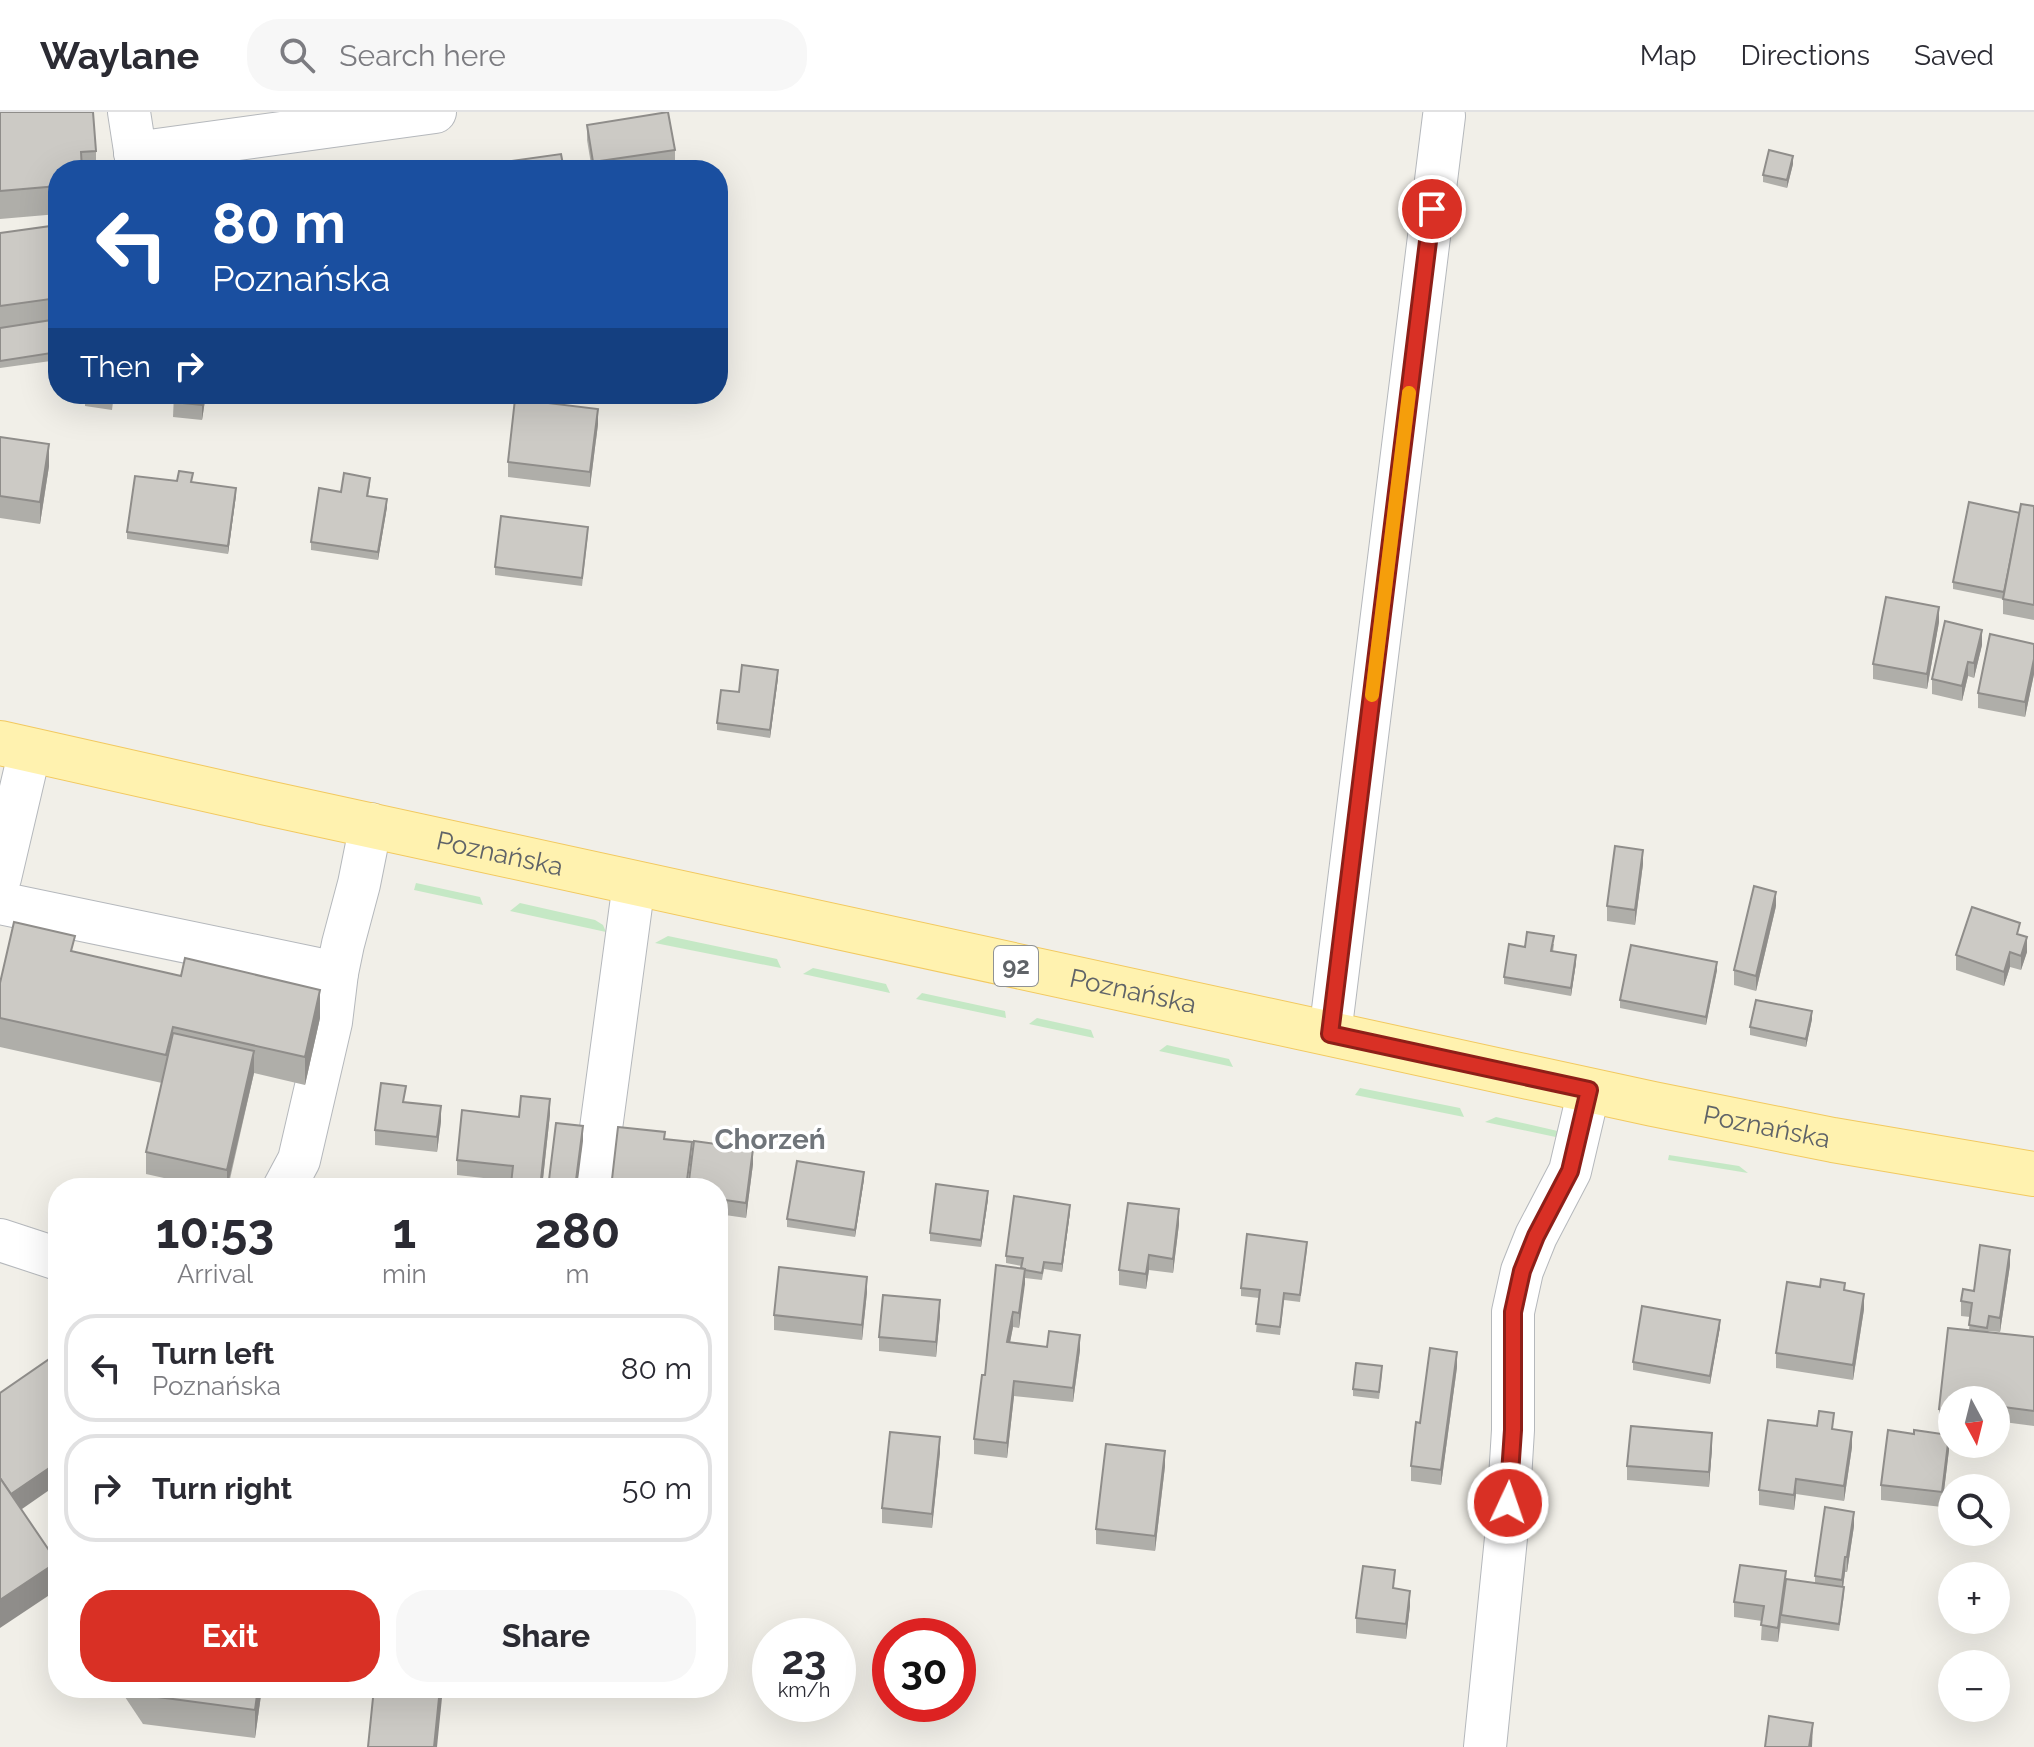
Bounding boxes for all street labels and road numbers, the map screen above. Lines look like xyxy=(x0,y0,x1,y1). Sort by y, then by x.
street label: Poznańska xyxy=(434,825,566,882)
road number: 92 xyxy=(994,946,1038,986)
street label: Poznańska xyxy=(1067,963,1199,1019)
street label: Poznańska xyxy=(1701,1099,1833,1154)

